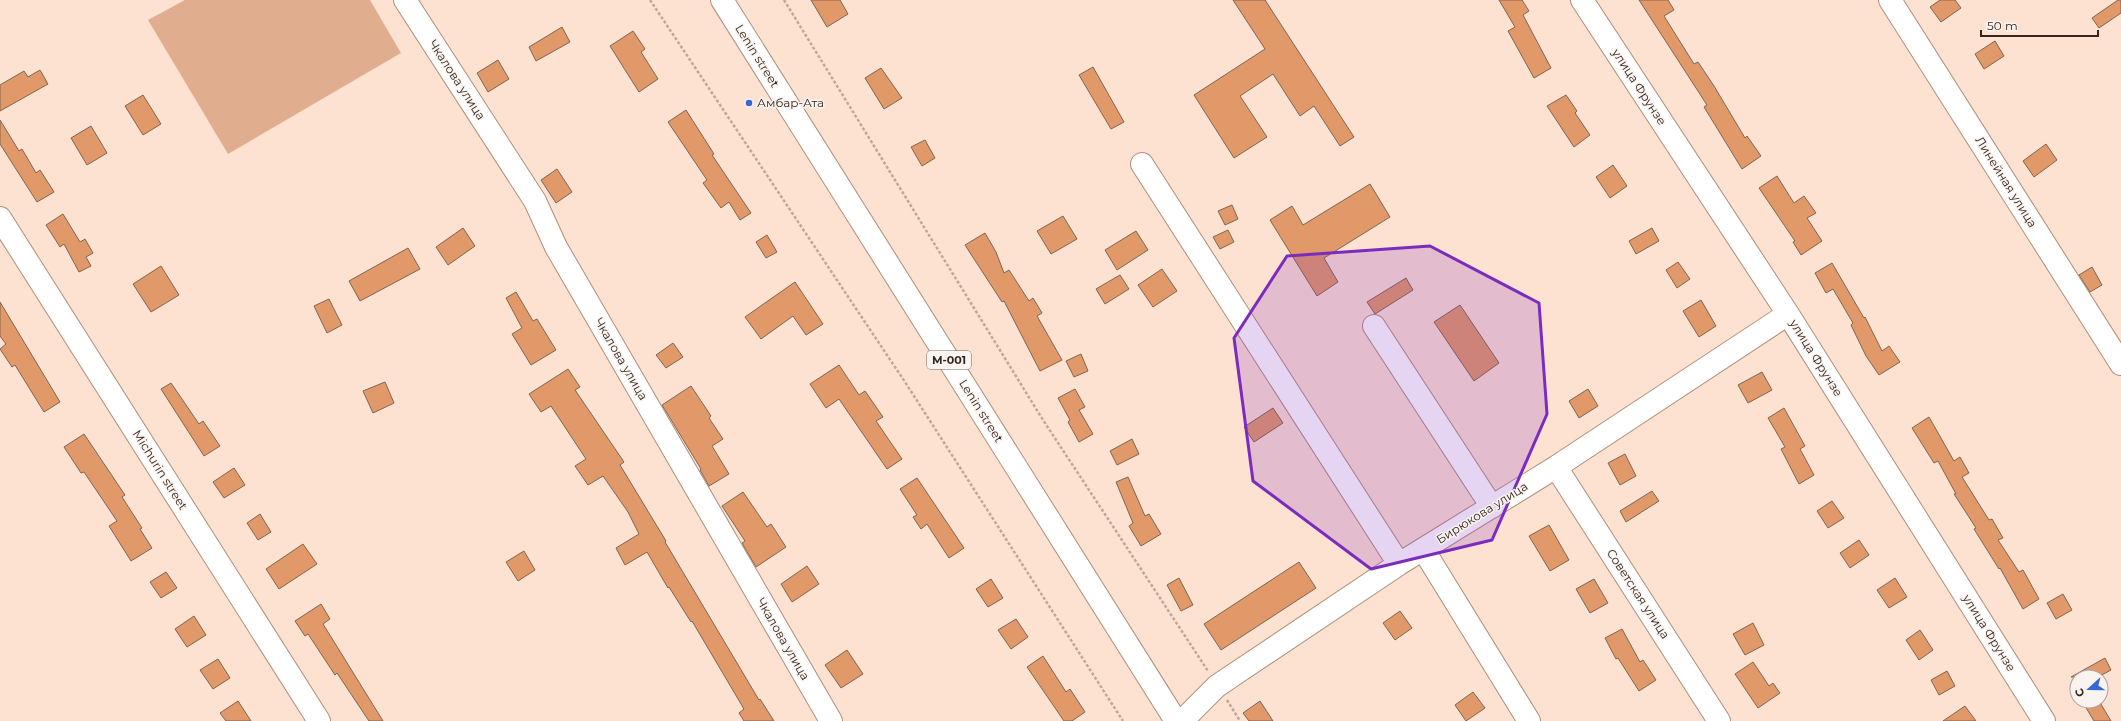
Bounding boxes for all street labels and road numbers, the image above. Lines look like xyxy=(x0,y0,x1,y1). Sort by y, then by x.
street label: Lenin street xyxy=(732,21,783,90)
street label: Чкалова улица xyxy=(426,37,489,123)
street label: улица Фрунзе xyxy=(1609,45,1670,128)
street label: Линейная улица xyxy=(1972,133,2040,230)
street label: Чкалова улица xyxy=(592,315,651,403)
street label: улица Фрунзе xyxy=(1786,315,1846,399)
road number: М-001 xyxy=(927,351,971,369)
street label: Lenin street xyxy=(956,376,1007,445)
street label: Michurin street xyxy=(130,427,191,513)
street label: Бирюкова улица xyxy=(1433,478,1530,547)
street label: Советская улица xyxy=(1604,546,1673,642)
street label: улица Фрунзе xyxy=(1959,590,2019,674)
street label: Чкалова улица xyxy=(754,595,813,683)

